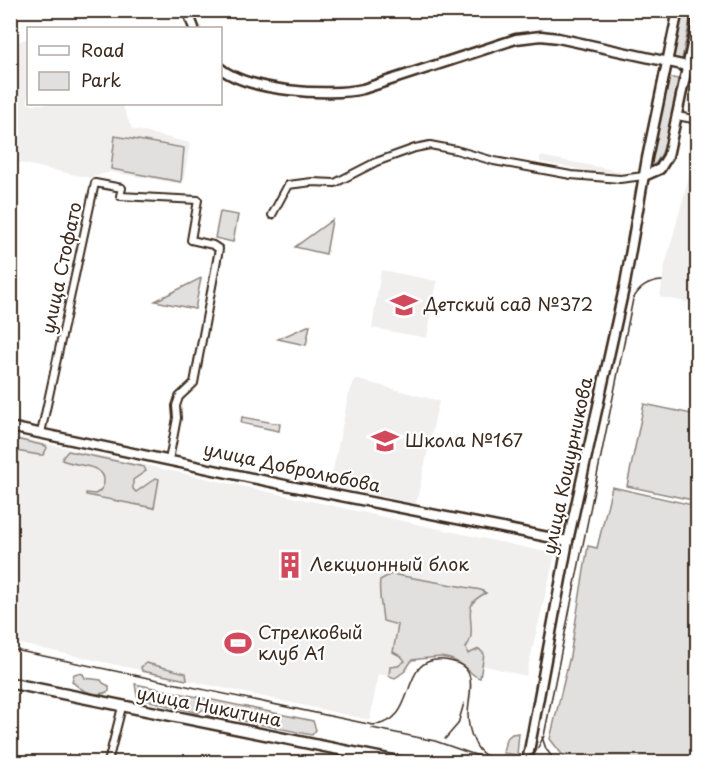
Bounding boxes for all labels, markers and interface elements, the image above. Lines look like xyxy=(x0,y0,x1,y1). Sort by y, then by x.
legend xyxy=(27,27,222,105)
text: Road xyxy=(81,36,125,63)
text: Park xyxy=(81,66,121,93)
street label: улица Стофато xyxy=(33,199,88,336)
school or university icon: Детский сад №372 xyxy=(389,290,419,320)
place label: Детский сад №372 xyxy=(423,290,593,317)
street label: улица Кошурникова xyxy=(535,374,599,557)
school or university icon: Школа №167 xyxy=(370,426,400,456)
place label: Школа №167 xyxy=(405,426,523,453)
street label: улица Добролюбова xyxy=(201,435,384,499)
building icon: Лекционный блок xyxy=(275,550,305,580)
place label: Лекционный блок xyxy=(310,550,469,577)
place label: Стрелковый клуб А1 xyxy=(258,618,363,666)
sports icon: Стрелковый клуб А1 xyxy=(223,628,253,658)
street label: улица Никитина xyxy=(134,678,285,733)

